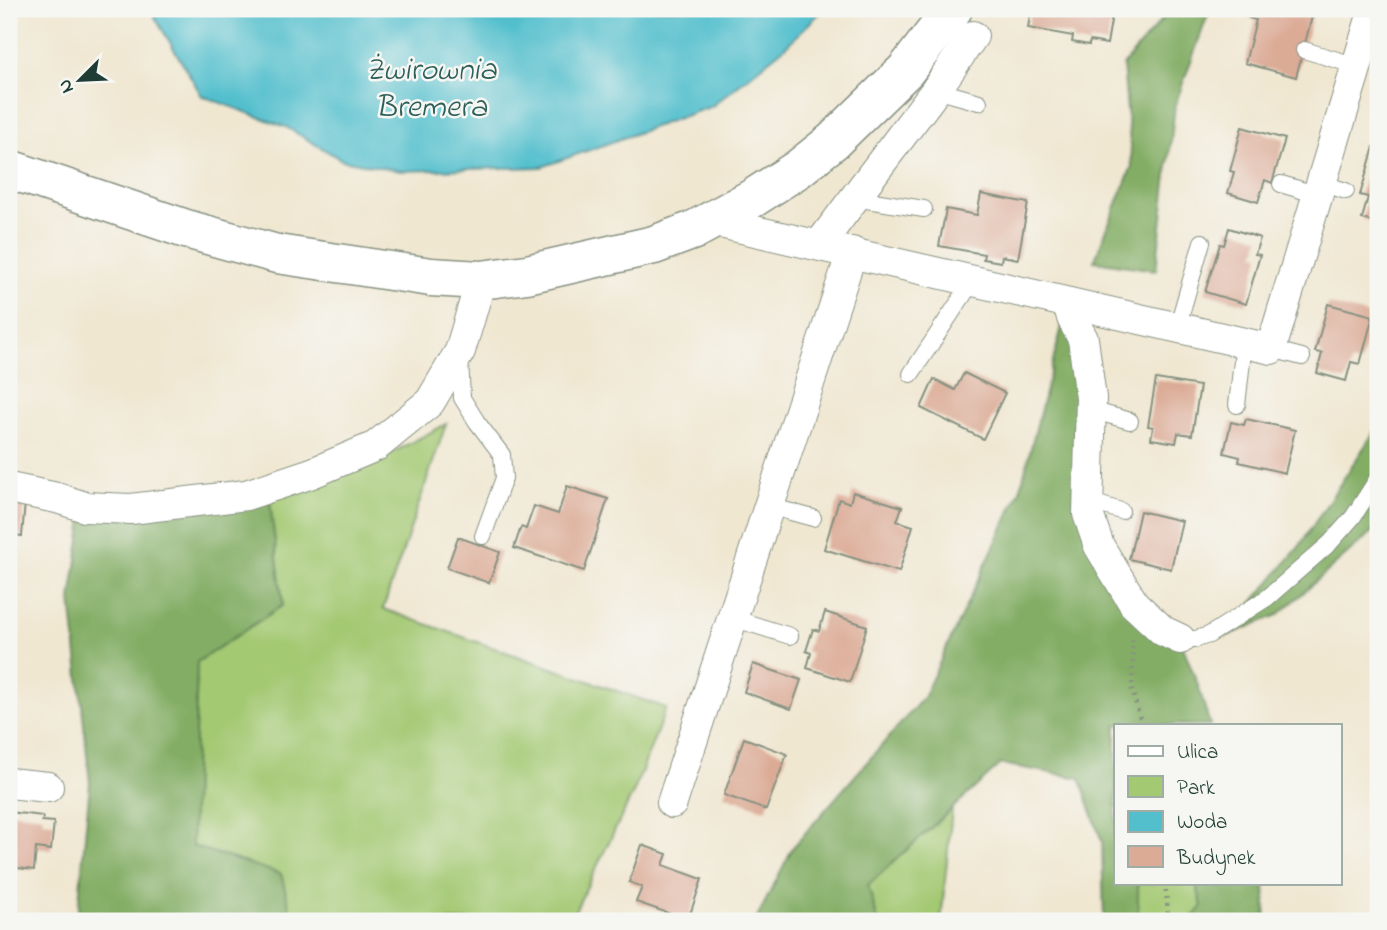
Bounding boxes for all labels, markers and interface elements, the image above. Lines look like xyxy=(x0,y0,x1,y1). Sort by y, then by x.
north arrow xyxy=(46,46,116,116)
water label: Żwirownia Bremera xyxy=(365,48,497,132)
text: N xyxy=(52,74,82,97)
legend xyxy=(1114,724,1342,884)
text: Ulica xyxy=(1177,738,1218,768)
text: Park xyxy=(1177,774,1216,804)
text: Woda xyxy=(1177,808,1227,838)
text: Budynek xyxy=(1176,844,1256,876)

